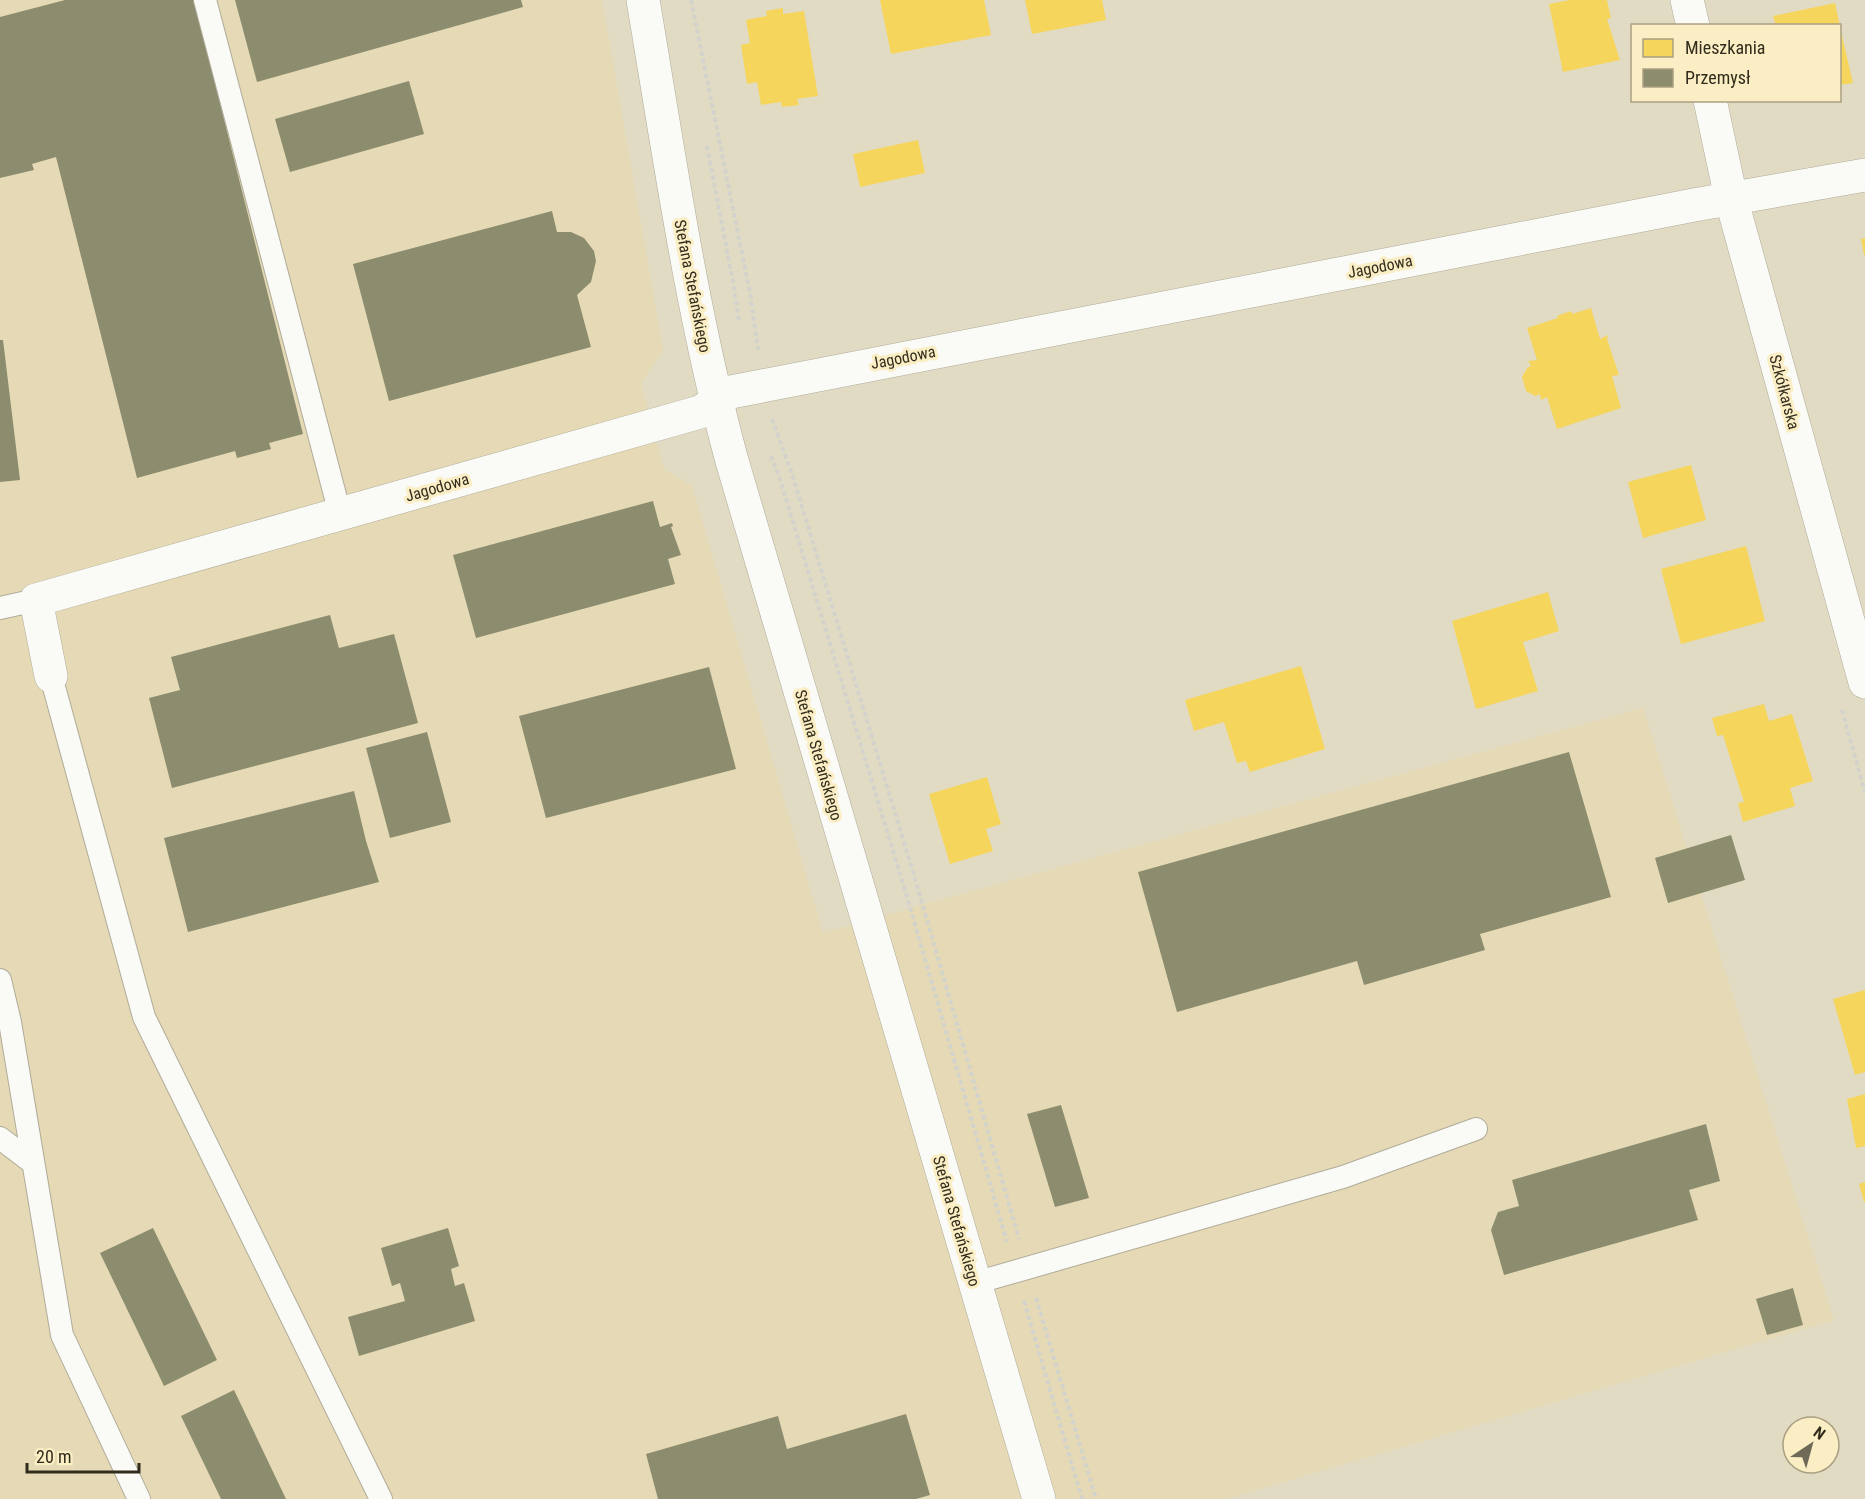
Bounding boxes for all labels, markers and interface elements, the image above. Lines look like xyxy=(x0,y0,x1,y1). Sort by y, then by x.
legend xyxy=(1631,24,1841,102)
text: Mieszkania xyxy=(1685,37,1765,58)
text: Przemysł xyxy=(1685,67,1751,88)
street label: Stefana Stefańskiego xyxy=(670,218,715,354)
street label: Jagodowa xyxy=(1346,251,1414,282)
street label: Jagodowa xyxy=(869,342,937,373)
street label: Szkółkarska xyxy=(1765,353,1804,432)
street label: Jagodowa xyxy=(403,469,471,506)
street label: Stefana Stefańskiego xyxy=(791,688,846,823)
street label: Stefana Stefańskiego xyxy=(929,1154,984,1289)
north arrow xyxy=(1781,1415,1841,1475)
text: N xyxy=(1810,1423,1829,1444)
scale bar xyxy=(27,1436,140,1474)
text: 20 m xyxy=(36,1446,71,1467)

